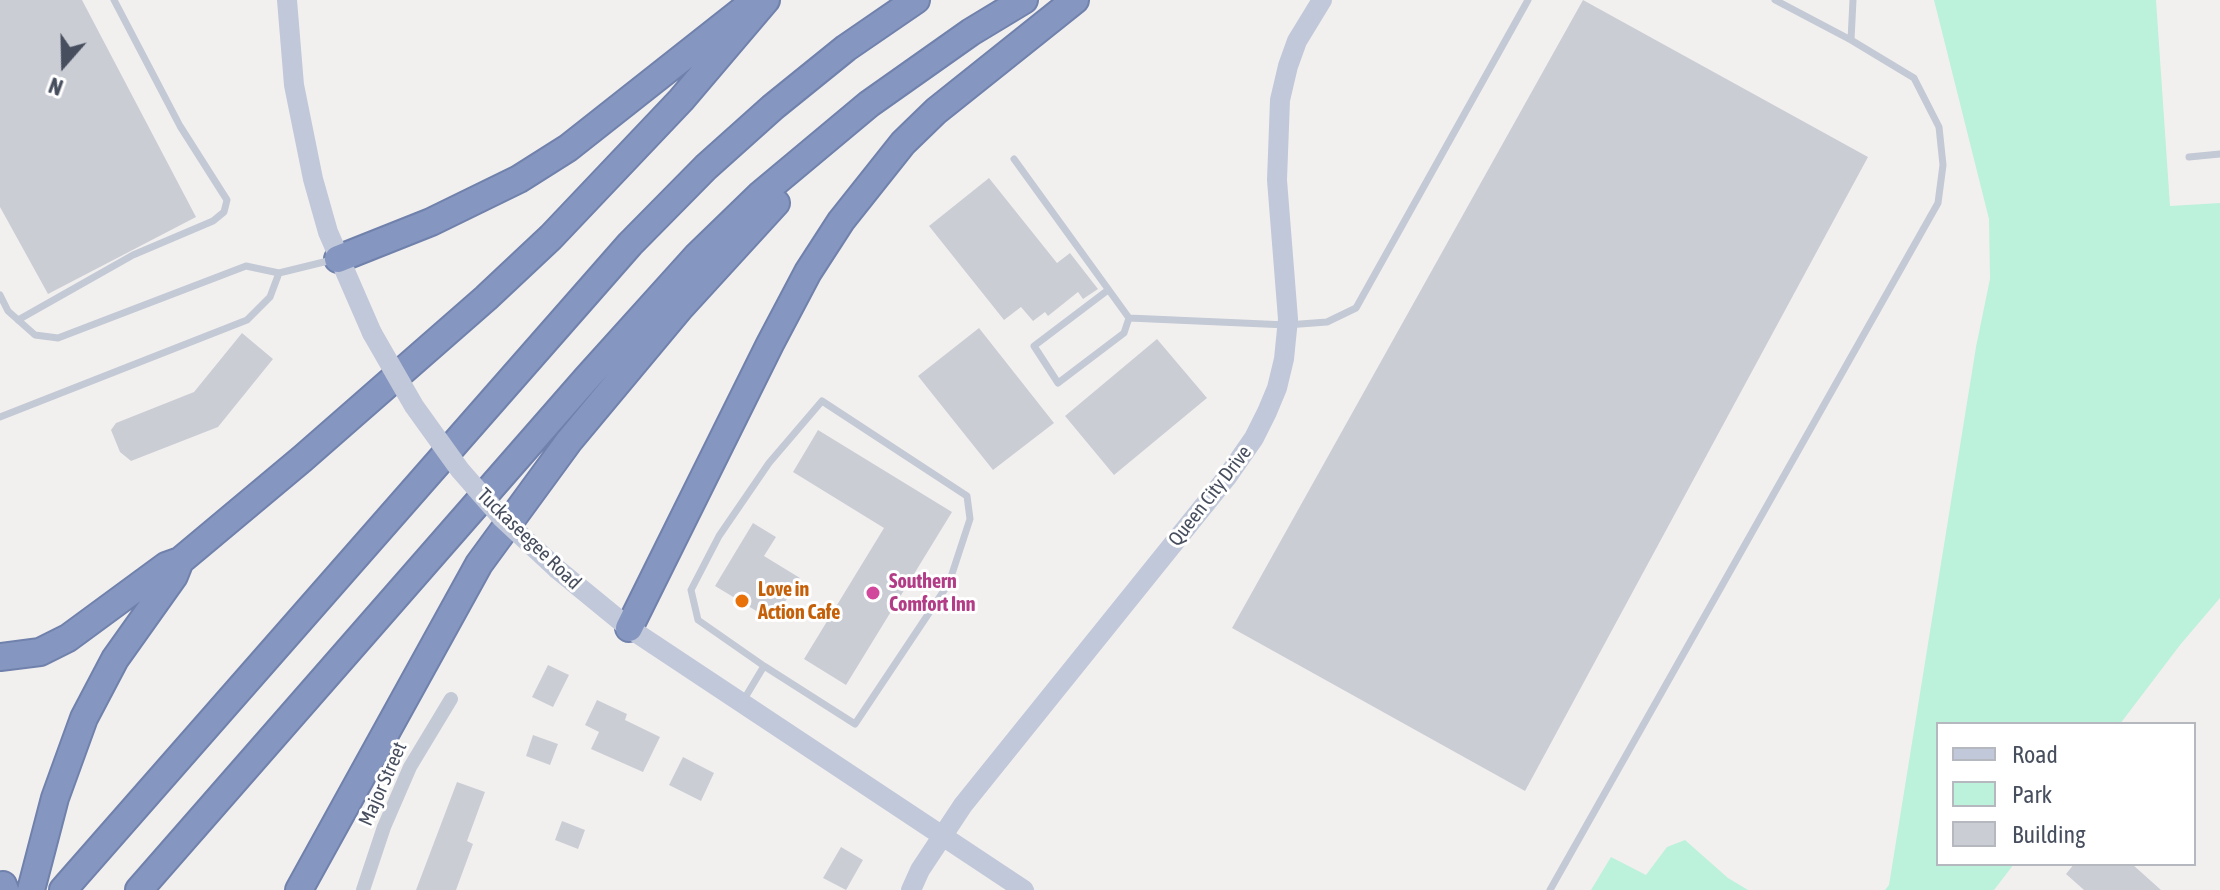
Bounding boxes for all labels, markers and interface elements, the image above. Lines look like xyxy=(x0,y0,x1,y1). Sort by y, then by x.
north arrow xyxy=(24,24,104,104)
text: N xyxy=(45,72,66,101)
street label: Queen City Drive xyxy=(1163,441,1257,551)
street label: Tuckaseegee Road xyxy=(472,483,586,595)
place label: Southern Comfort Inn xyxy=(889,570,975,617)
place label: Love in Action Cafe xyxy=(758,578,840,625)
marker: Southern Comfort Inn xyxy=(864,584,882,602)
marker: Love in Action Cafe xyxy=(733,592,751,610)
legend xyxy=(1936,722,2196,866)
street label: Major Street xyxy=(354,738,412,830)
text: Road xyxy=(2012,741,2058,768)
text: Park xyxy=(2012,781,2052,808)
text: Building xyxy=(2012,821,2085,848)

